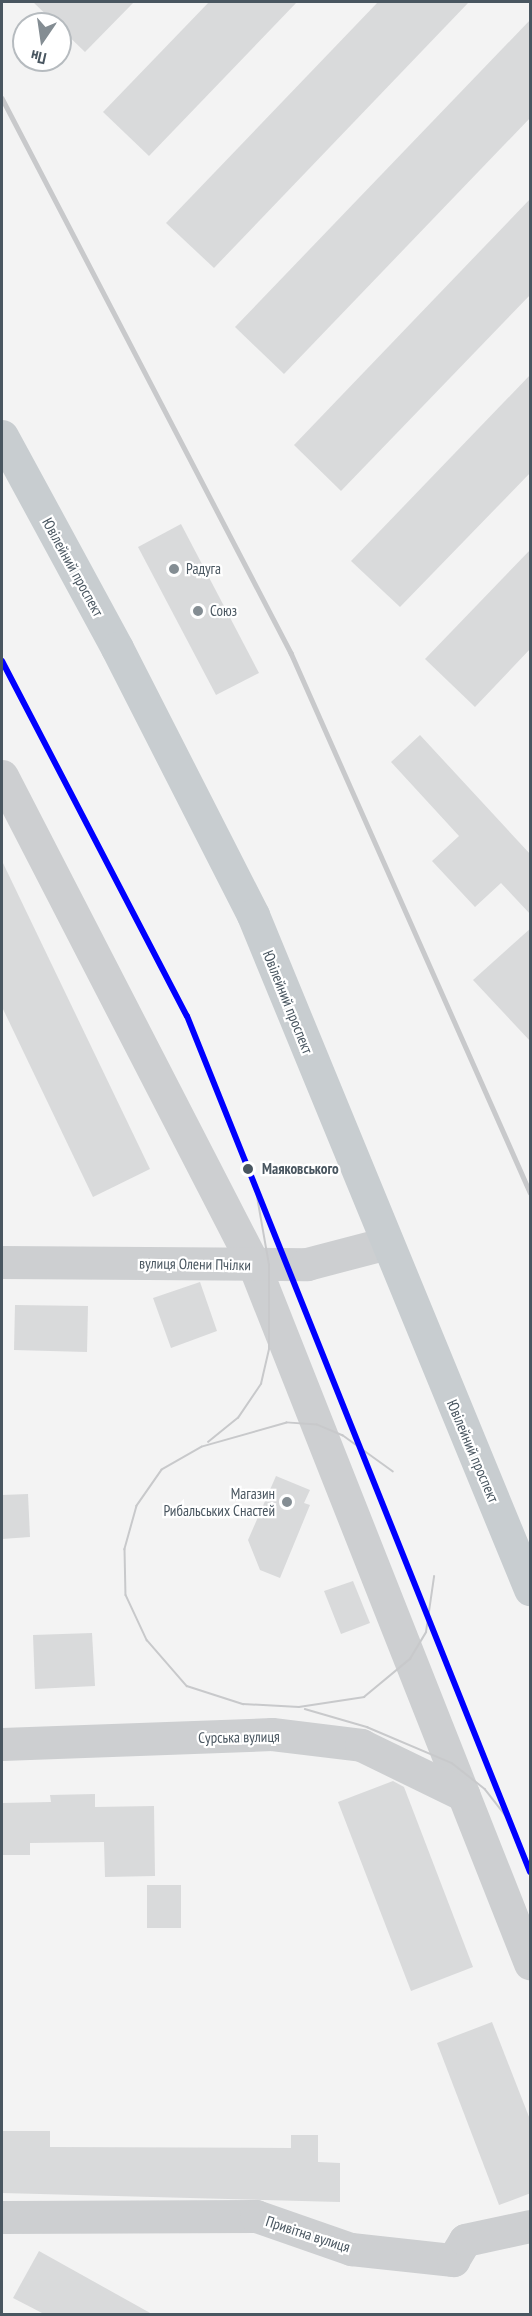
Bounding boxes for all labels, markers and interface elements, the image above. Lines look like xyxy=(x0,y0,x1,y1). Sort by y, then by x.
north arrow xyxy=(12,12,72,72)
text: Пн xyxy=(29,46,48,69)
street label: Ювілейний проспект xyxy=(38,515,108,619)
place label: Радуга xyxy=(186,560,221,578)
marker: Радуга xyxy=(167,562,181,576)
place label: Союз xyxy=(210,602,237,620)
marker: Союз xyxy=(191,604,205,618)
street label: Ювілейний проспект xyxy=(259,948,317,1056)
marker: Маяковського xyxy=(239,1160,257,1178)
place label: Маяковського xyxy=(262,1160,339,1178)
street label: вулиця Олени Пчілки xyxy=(139,1254,251,1274)
street label: Ювілейний проспект xyxy=(443,1397,503,1505)
place label: Магазин Рибальських Снастей xyxy=(163,1484,275,1519)
marker: Магазин Рибальських Снастей xyxy=(280,1495,294,1509)
street label: Сурська вулиця xyxy=(198,1727,280,1747)
street label: Привітна вулиця xyxy=(264,2212,352,2256)

